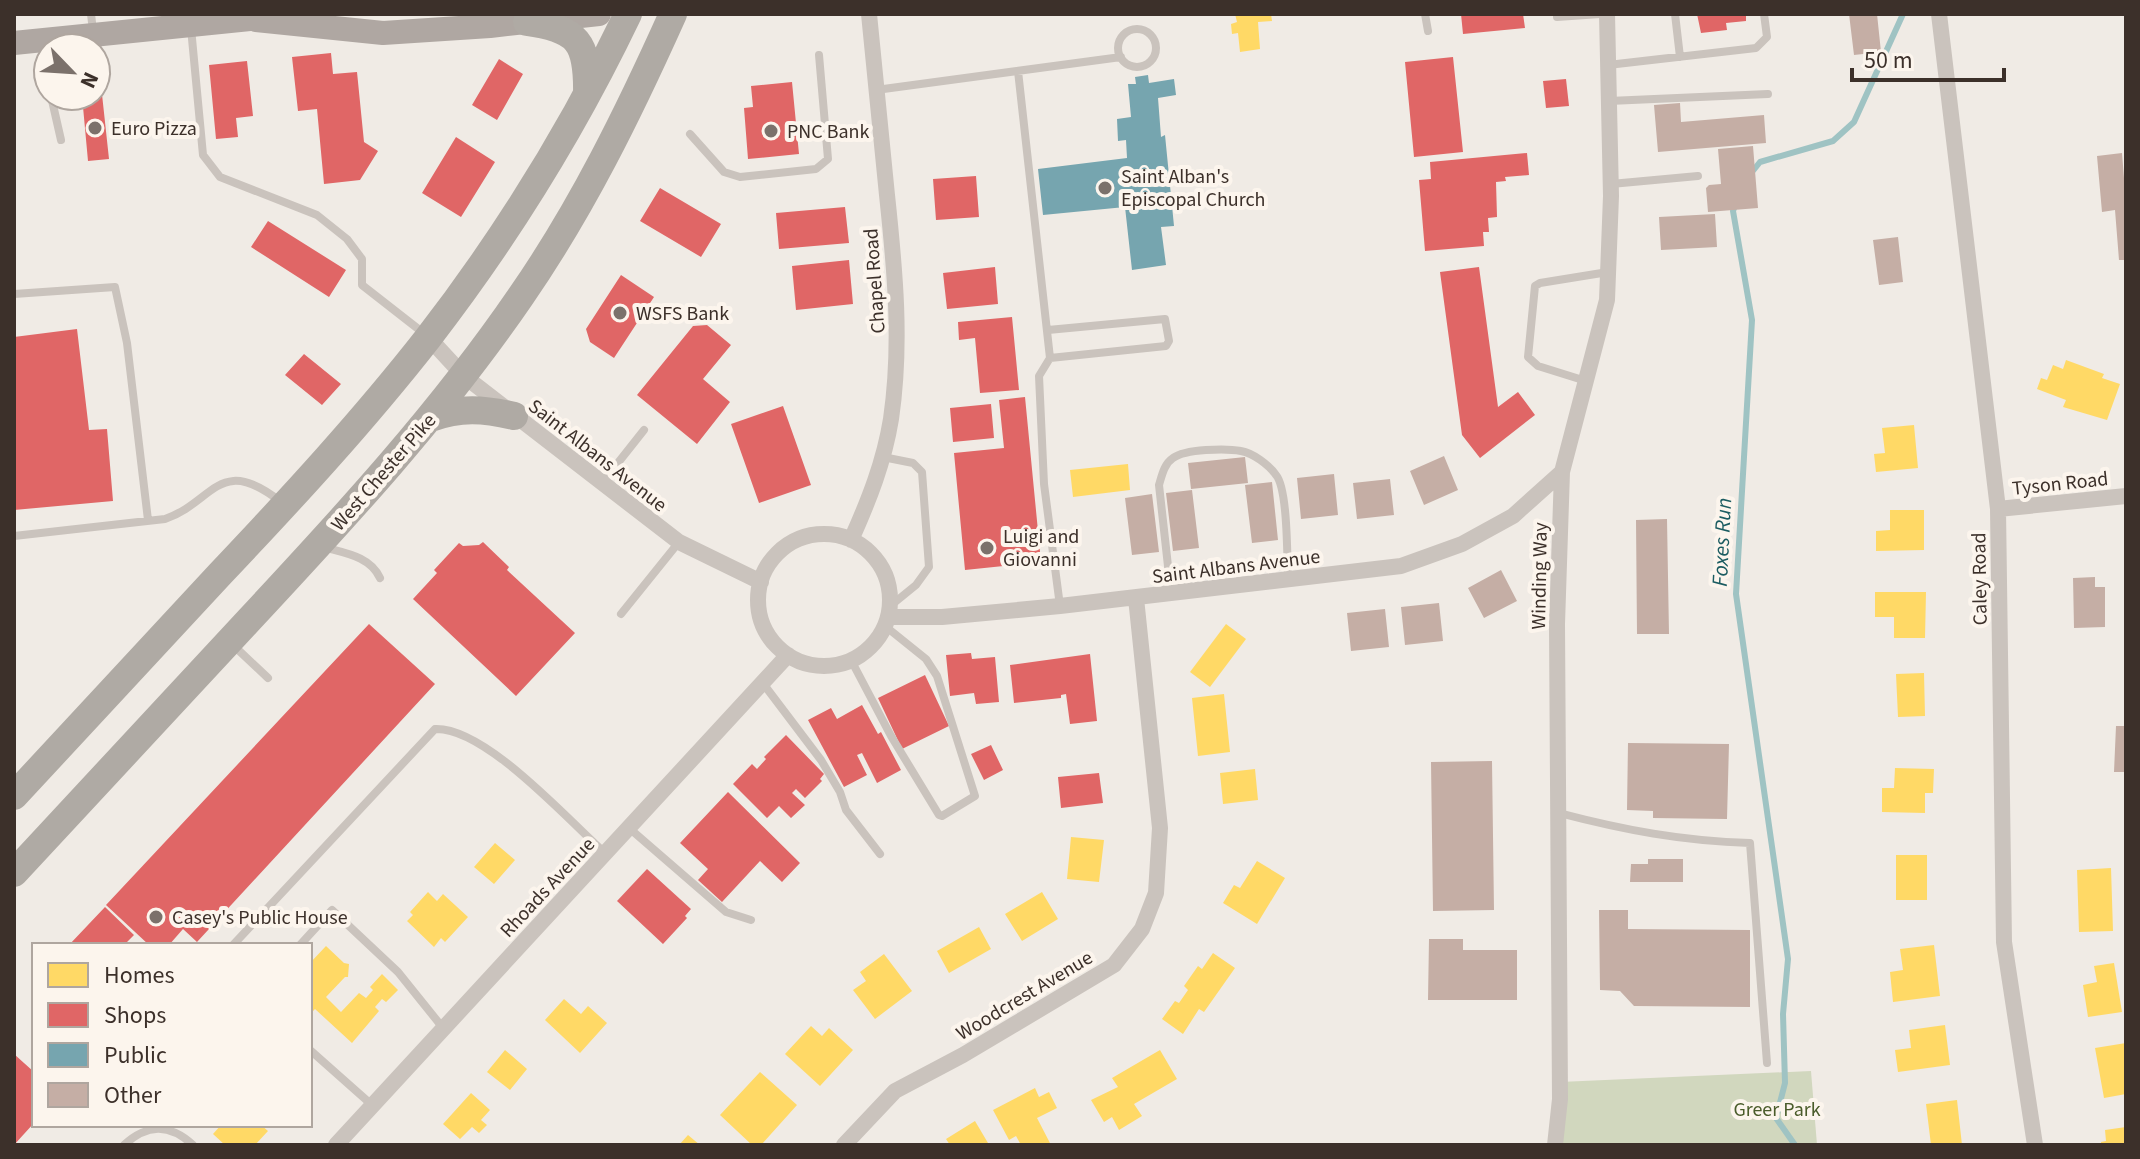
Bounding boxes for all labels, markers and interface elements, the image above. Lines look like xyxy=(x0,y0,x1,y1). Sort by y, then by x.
north arrow xyxy=(32,32,112,112)
scale bar xyxy=(1852,32,2004,82)
text: 50 m xyxy=(1864,43,1913,78)
text: N xyxy=(72,67,107,93)
place label: Euro Pizza xyxy=(111,115,197,143)
place label: PNC Bank xyxy=(787,118,869,146)
marker: Euro Pizza xyxy=(86,119,104,137)
marker: PNC Bank xyxy=(762,122,780,140)
place label: Saint Alban's Episcopal Church xyxy=(1121,163,1265,214)
marker: Saint Alban's Episcopal Church xyxy=(1096,179,1114,197)
street label: Chapel Road xyxy=(857,227,893,334)
place label: WSFS Bank xyxy=(636,300,729,328)
marker: WSFS Bank xyxy=(611,304,629,322)
street label: Saint Albans Avenue xyxy=(522,393,673,519)
street label: West Chester Pike xyxy=(325,408,443,538)
street label: Tyson Road xyxy=(2011,465,2110,503)
water label: Foxes Run xyxy=(1704,497,1740,587)
street label: Winding Way xyxy=(1525,521,1555,630)
place label: Luigi and Giovanni xyxy=(1003,523,1079,574)
street label: Caley Road xyxy=(1965,532,1995,626)
marker: Luigi and Giovanni xyxy=(978,539,996,557)
street label: Saint Albans Avenue xyxy=(1150,543,1322,591)
street label: Rhoads Avenue xyxy=(494,831,602,944)
place label: Casey's Public House xyxy=(172,904,348,932)
marker: Casey's Public House xyxy=(147,908,165,926)
legend xyxy=(32,943,312,1127)
street label: Woodcrest Avenue xyxy=(951,944,1098,1048)
text: Homes xyxy=(104,958,175,993)
text: Shops xyxy=(104,998,166,1033)
text: Public xyxy=(104,1038,167,1073)
text: Other xyxy=(104,1078,162,1113)
park label: Greer Park xyxy=(1733,1096,1821,1124)

